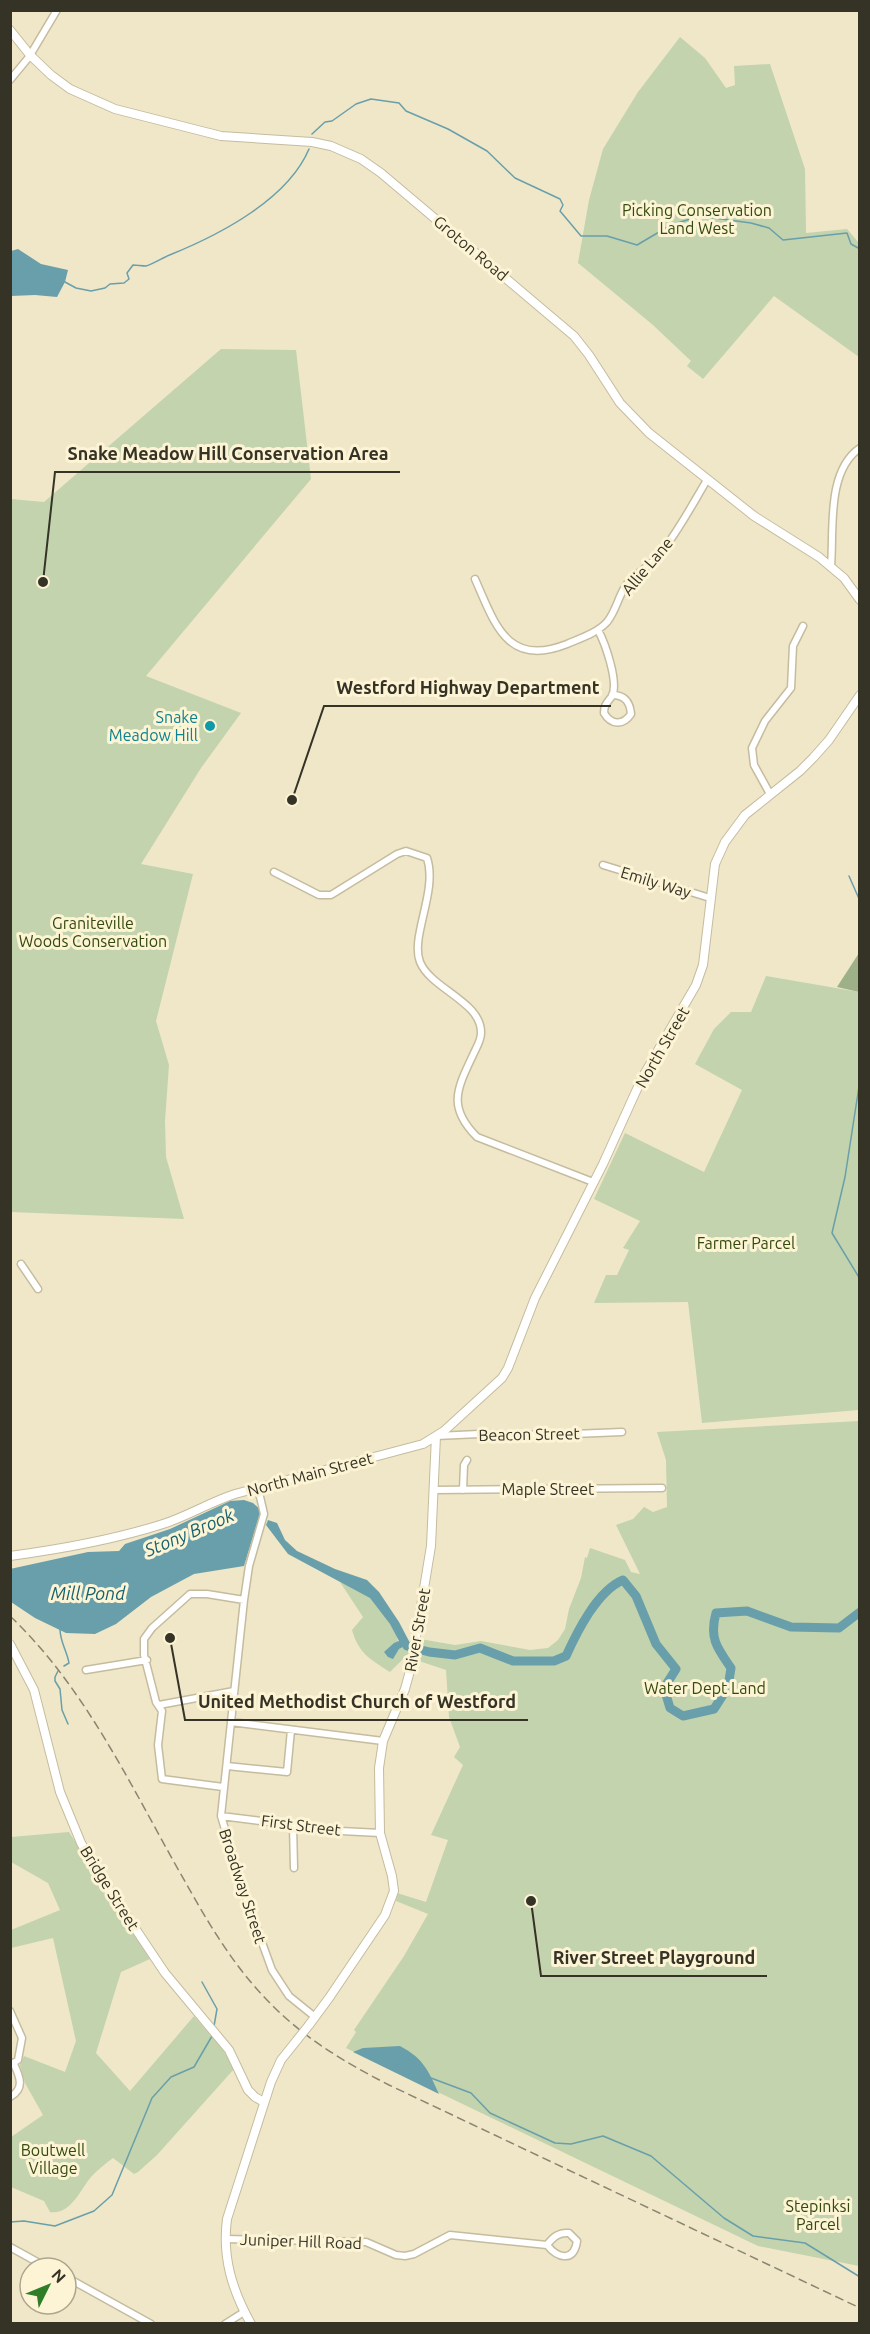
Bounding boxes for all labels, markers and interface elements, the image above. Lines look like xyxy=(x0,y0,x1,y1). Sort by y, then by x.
park label: Picking Conservation Land West xyxy=(622,201,772,237)
street label: Groton Road xyxy=(430,212,512,284)
callout: Snake Meadow Hill Conservation Area xyxy=(55,436,400,472)
text: Snake Meadow Hill Conservation Area xyxy=(67,443,389,463)
street label: Allie Lane xyxy=(618,534,676,598)
callout: Westford Highway Department xyxy=(324,670,611,706)
text: Westford Highway Department xyxy=(336,677,600,697)
place label: Snake Meadow Hill xyxy=(109,708,198,744)
marker: Snake Meadow Hill xyxy=(203,719,217,733)
street label: Emily Way xyxy=(619,863,694,901)
park label: Graniteville Woods Conservation xyxy=(19,914,167,950)
street label: North Street xyxy=(632,1003,693,1091)
park label: Farmer Parcel xyxy=(697,1234,795,1252)
street label: Beacon Street xyxy=(478,1424,581,1444)
street label: North Main Street xyxy=(245,1448,376,1499)
street label: Maple Street xyxy=(502,1480,595,1498)
water label: Stony Brook xyxy=(140,1504,237,1560)
water label: Mill Pond xyxy=(51,1583,126,1603)
street label: River Street xyxy=(401,1586,433,1673)
park label: Water Dept Land xyxy=(644,1679,766,1697)
callout: United Methodist Church of Westford xyxy=(185,1684,528,1720)
text: United Methodist Church of Westford xyxy=(198,1691,516,1711)
street label: First Street xyxy=(260,1811,342,1839)
street label: Broadway Street xyxy=(216,1826,270,1946)
street label: Bridge Street xyxy=(77,1843,143,1934)
callout: River Street Playground xyxy=(541,1940,767,1976)
text: River Street Playground xyxy=(553,1947,755,1967)
park label: Boutwell Village xyxy=(21,2141,85,2177)
park label: Stepinksi Parcel xyxy=(786,2197,850,2233)
street label: Juniper Hill Road xyxy=(240,2230,362,2252)
north arrow xyxy=(18,2256,78,2316)
text: N xyxy=(48,2265,70,2286)

